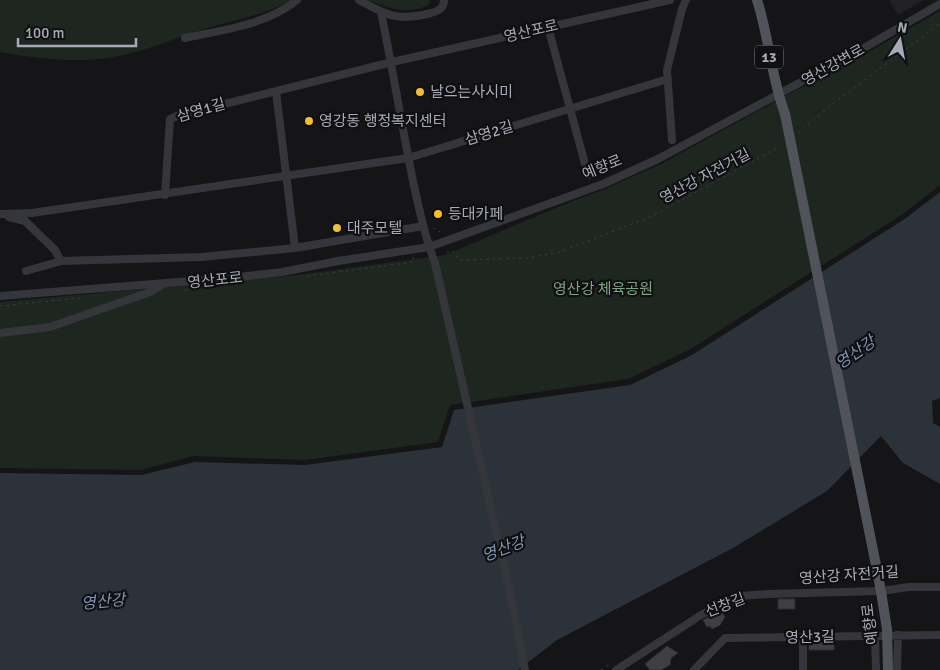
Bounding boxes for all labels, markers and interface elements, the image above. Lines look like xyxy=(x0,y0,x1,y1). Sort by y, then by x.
scale bar xyxy=(18,15,135,47)
north arrow xyxy=(875,15,925,65)
street label: 영산포로 xyxy=(502,16,560,46)
text: N xyxy=(896,18,909,37)
text: 100 m xyxy=(25,24,65,42)
street label: 영산강변로 xyxy=(798,40,868,90)
road number: 13 xyxy=(755,46,783,68)
place label: 날으는사시미 xyxy=(430,83,513,101)
marker: 날으는사시미 xyxy=(414,86,426,98)
street label: 삼영1길 xyxy=(175,95,227,125)
place label: 영강동 행정복지센터 xyxy=(319,112,447,130)
marker: 영강동 행정복지센터 xyxy=(303,115,315,127)
street label: 삼영2길 xyxy=(463,117,515,149)
street label: 영산강 자전거길 xyxy=(657,145,753,207)
street label: 예향로 xyxy=(579,151,625,183)
place label: 등대카페 xyxy=(448,205,503,223)
marker: 등대카페 xyxy=(432,208,444,220)
place label: 대주모텔 xyxy=(347,219,402,237)
marker: 대주모텔 xyxy=(331,222,343,234)
street label: 영산포로 xyxy=(187,268,243,292)
park label: 영산강 체육공원 xyxy=(553,280,653,298)
water label: 영산강 xyxy=(832,331,881,374)
water label: 영산강 xyxy=(479,531,530,566)
street label: 영산강 자전거길 xyxy=(799,563,899,587)
street label: 선창길 xyxy=(702,589,748,621)
water label: 영산강 xyxy=(80,590,128,614)
street label: 예향로 xyxy=(859,602,881,646)
street label: 영산3길 xyxy=(785,628,835,646)

